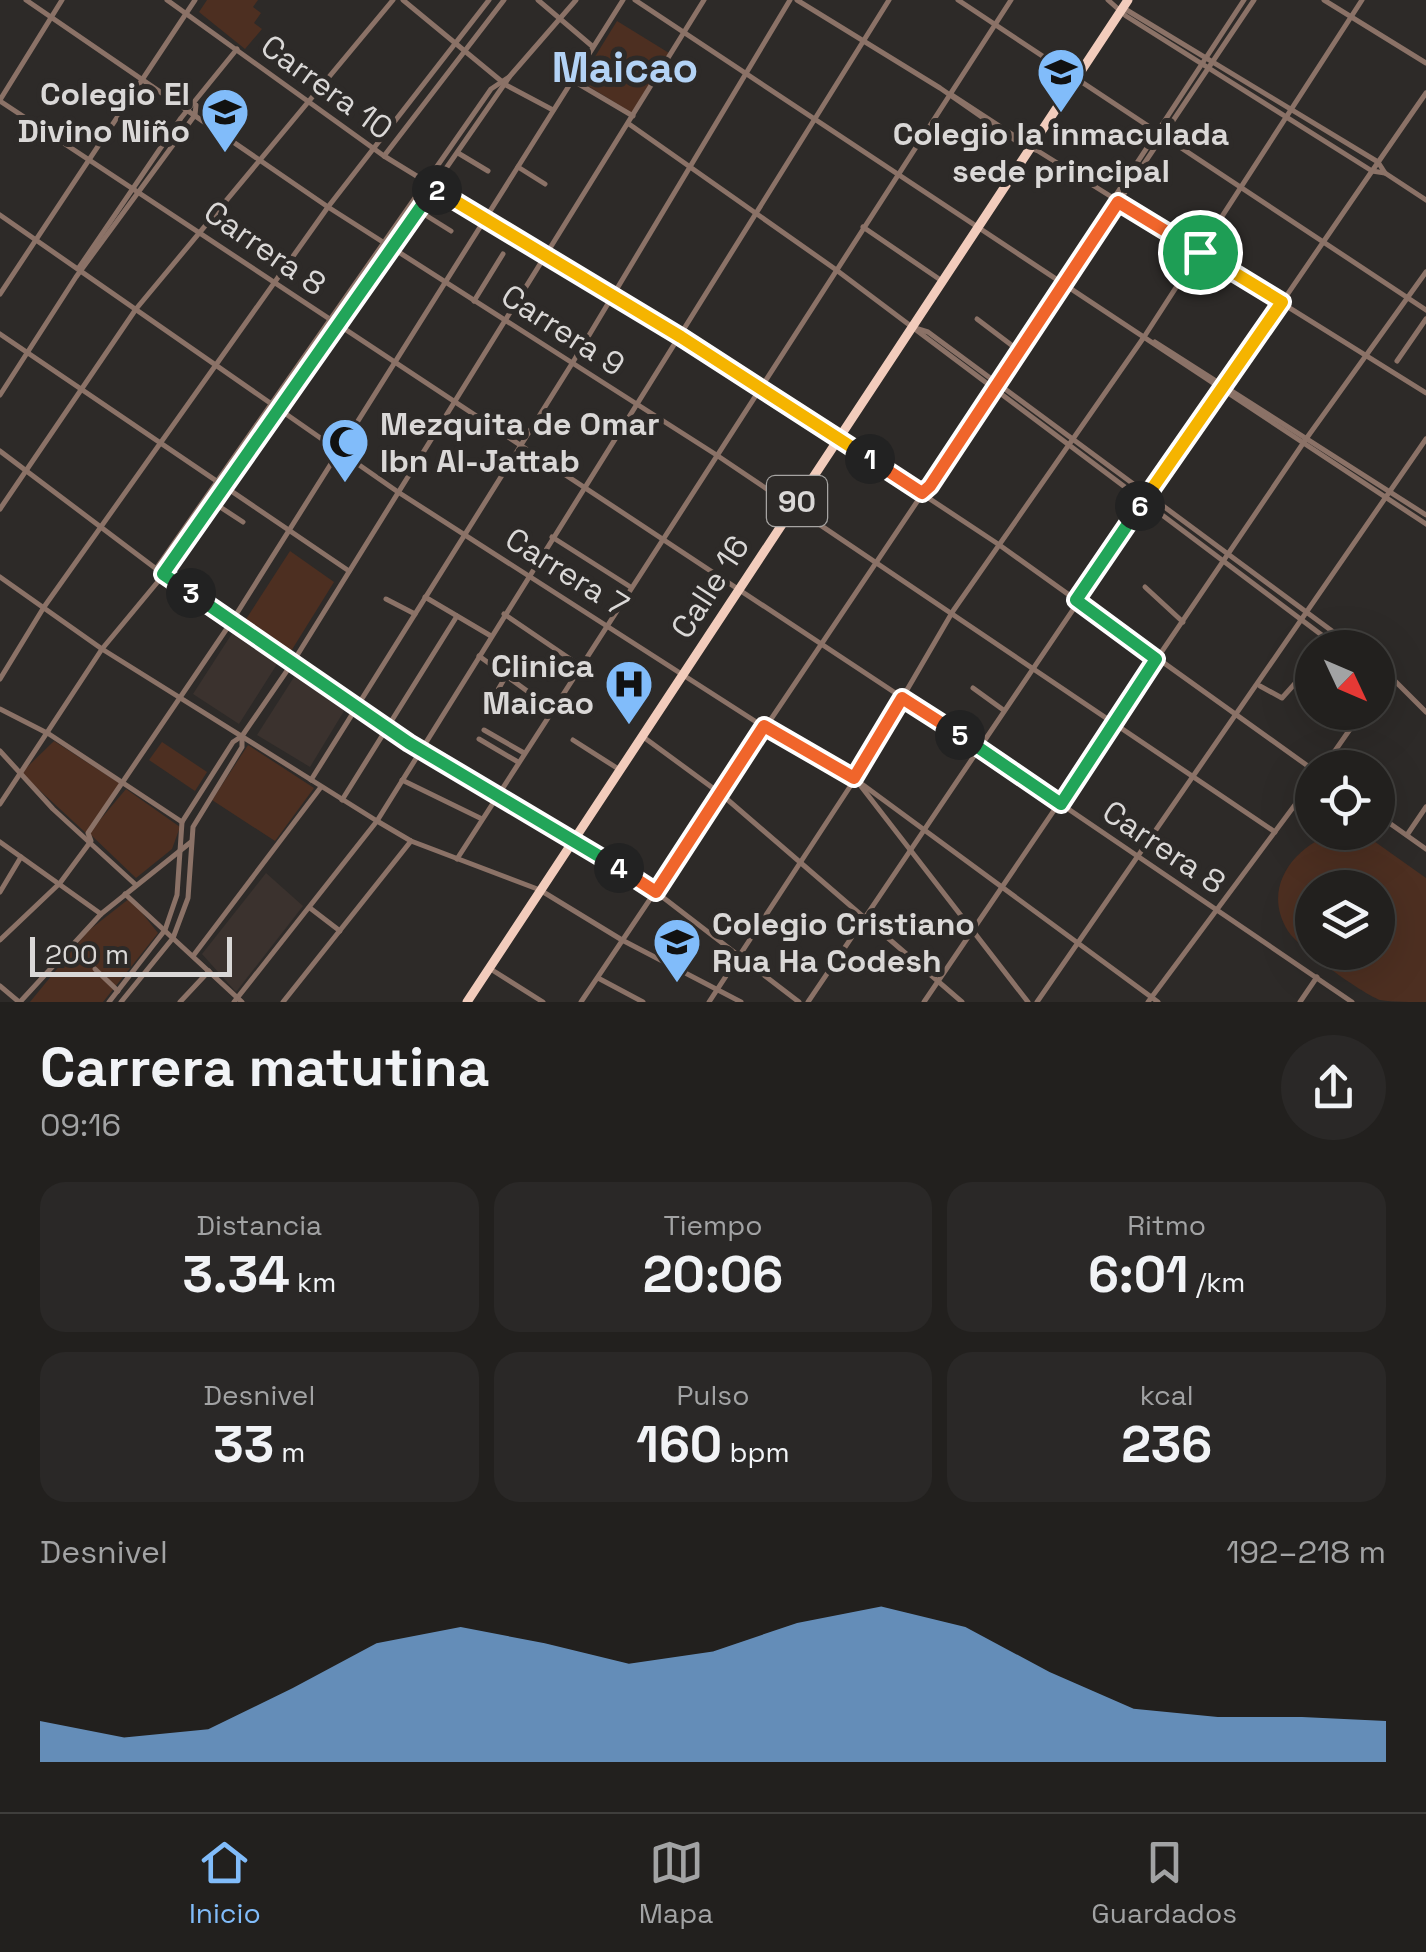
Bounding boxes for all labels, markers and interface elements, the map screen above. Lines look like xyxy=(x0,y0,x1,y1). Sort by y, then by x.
street label: Carrera 10 xyxy=(253,26,401,148)
district label: Maicao xyxy=(552,41,698,94)
school or university icon: Colegio la inmaculada sede principal xyxy=(1035,46,1087,114)
place label: Colegio El Divino Niño xyxy=(17,74,190,151)
school or university icon: Colegio El Divino Niño xyxy=(199,86,251,154)
place label: Colegio la inmaculada sede principal xyxy=(893,114,1229,191)
pin: 2 xyxy=(412,165,462,215)
text: 2 xyxy=(429,172,445,208)
street label: Carrera 8 xyxy=(196,192,334,304)
pin xyxy=(1158,210,1243,295)
icon: arrive xyxy=(1173,225,1228,280)
street label: Carrera 9 xyxy=(494,275,632,385)
place label: Mezquita de Omar Ibn Al-Jattab xyxy=(380,404,660,481)
mosque icon: Mezquita de Omar Ibn Al-Jattab xyxy=(319,416,371,484)
pin: 1 xyxy=(845,434,895,484)
text: 1 xyxy=(864,441,876,477)
road number: 90 xyxy=(767,476,827,526)
pin: 6 xyxy=(1115,481,1165,531)
text: 6 xyxy=(1131,488,1149,524)
street label: Carrera 7 xyxy=(498,519,636,625)
street label: Calle 16 xyxy=(662,528,758,646)
pin: 3 xyxy=(166,568,216,618)
text: 3 xyxy=(182,575,200,611)
north arrow xyxy=(1295,630,1395,730)
map controls xyxy=(1295,630,1395,970)
place label: Clinica Maicao xyxy=(482,646,594,723)
hospital icon: Clinica Maicao xyxy=(603,658,655,726)
pin: 5 xyxy=(935,710,985,760)
text: 5 xyxy=(952,717,968,753)
button: locate xyxy=(1295,750,1395,850)
street label: Carrera 8 xyxy=(1095,791,1233,903)
pin: 4 xyxy=(594,843,644,893)
text: 4 xyxy=(610,850,628,886)
button: layers xyxy=(1295,870,1395,970)
place label: Colegio Cristiano Rua Ha Codesh xyxy=(712,904,975,981)
school or university icon: Colegio Cristiano Rua Ha Codesh xyxy=(651,916,703,984)
scale bar xyxy=(30,932,232,976)
text: 200 m xyxy=(45,936,129,972)
text: Carrera matutina xyxy=(40,1032,490,1102)
button: share xyxy=(1281,1035,1386,1140)
text: 09:16 xyxy=(40,1105,121,1145)
text: Distancia xyxy=(197,1207,322,1243)
text: Tiempo xyxy=(663,1207,763,1243)
text: Ritmo xyxy=(1127,1207,1206,1243)
text: 3.34 xyxy=(182,1243,290,1307)
text: 20:06 xyxy=(643,1243,783,1307)
text: 6:01 xyxy=(1088,1243,1189,1307)
text: km xyxy=(290,1264,336,1300)
text: /km xyxy=(1189,1264,1245,1300)
text: Desnivel xyxy=(203,1377,315,1413)
text: Pulso xyxy=(677,1377,749,1413)
text: kcal xyxy=(1140,1377,1194,1413)
text: 33 xyxy=(213,1413,274,1477)
text: 160 xyxy=(636,1413,722,1477)
text: 236 xyxy=(1121,1413,1212,1477)
text: m xyxy=(274,1434,305,1470)
text: bpm xyxy=(722,1434,790,1470)
text: Desnivel xyxy=(40,1532,168,1572)
text: 192–218 m xyxy=(1226,1532,1386,1572)
tab: Inicio xyxy=(189,1835,261,1931)
tab: Mapa xyxy=(639,1835,713,1931)
tab: Guardados xyxy=(1091,1835,1237,1931)

